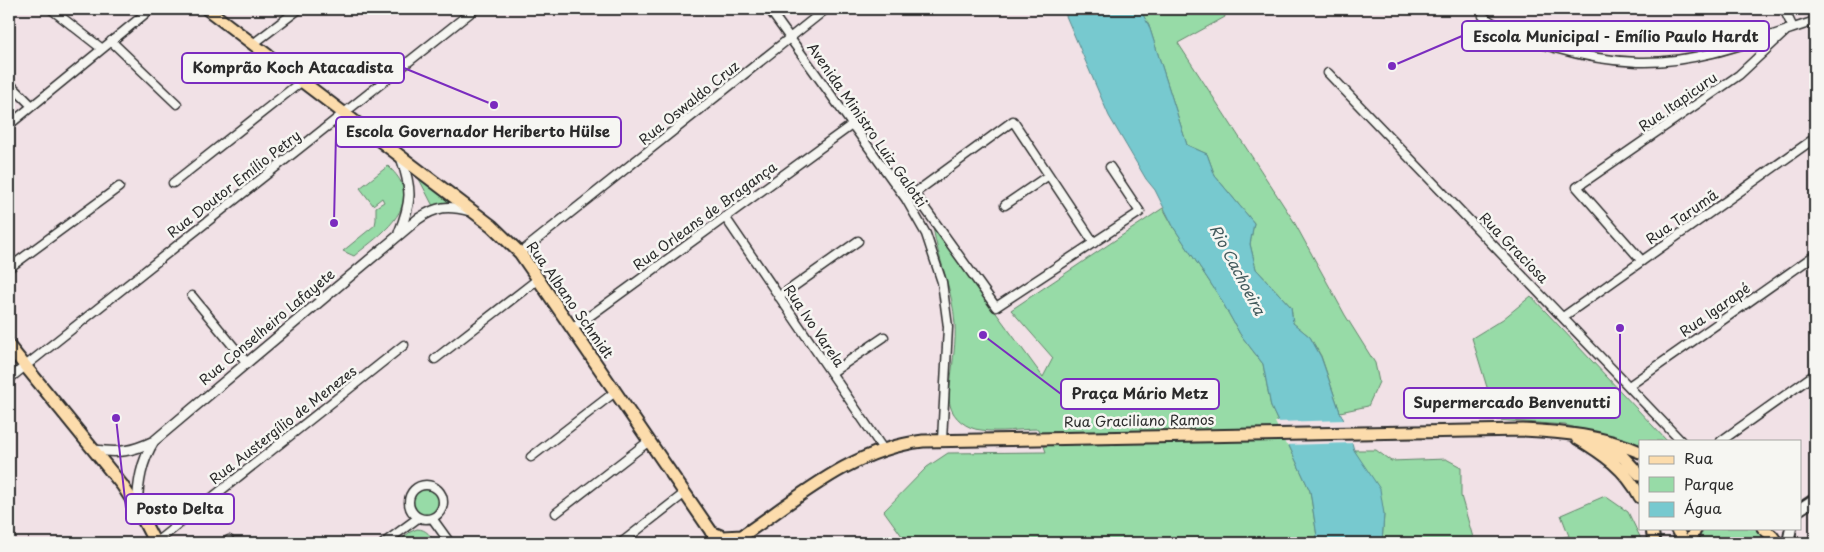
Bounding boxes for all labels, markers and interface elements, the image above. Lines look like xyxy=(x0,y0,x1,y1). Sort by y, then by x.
callout: Escola Municipal - Emílio Paulo Hardt xyxy=(1462,21,1769,51)
text: Escola Municipal - Emílio Paulo Hardt xyxy=(1473,24,1759,47)
street label: Avenida Ministro Luiz Galotti xyxy=(802,38,932,211)
callout: Komprão Koch Atacadista xyxy=(182,53,404,83)
text: Komprão Koch Atacadista xyxy=(192,55,394,78)
street label: Rua Oswaldo Cruz xyxy=(634,55,744,150)
street label: Rua Itapicuru xyxy=(1634,67,1721,136)
callout: Escola Governador Heriberto Hülse xyxy=(336,117,621,147)
text: Escola Governador Heriberto Hülse xyxy=(346,119,610,142)
street label: Rua Doutor Emílio Petry xyxy=(162,125,305,242)
street label: Rua Orleans de Bragança xyxy=(628,156,781,275)
street label: Rua Tarumã xyxy=(1641,183,1723,249)
street label: Rua Graciosa xyxy=(1475,207,1554,288)
water label: Rio Cachoeira xyxy=(1205,220,1272,319)
street label: Rua Albano Schmidt xyxy=(522,237,619,363)
street label: Rua Conselheiro Lafayete xyxy=(194,263,339,390)
street label: Rua Igarapé xyxy=(1675,277,1754,342)
street label: Rua Ivo Varela xyxy=(779,280,850,371)
street label: Rua Austergílio de Menezes xyxy=(205,360,361,489)
callout: Praça Mário Metz xyxy=(1061,379,1219,409)
text: Praça Mário Metz xyxy=(1072,381,1209,404)
callout: Supermercado Benvenutti xyxy=(1404,388,1620,418)
text: Supermercado Benvenutti xyxy=(1414,390,1611,413)
street label: Rua Graciliano Ramos xyxy=(1064,409,1214,432)
legend xyxy=(1639,440,1802,530)
text: Rua xyxy=(1684,446,1713,469)
text: Parque xyxy=(1684,472,1734,495)
callout: Posto Delta xyxy=(126,494,234,524)
text: Posto Delta xyxy=(136,496,224,519)
text: Água xyxy=(1684,496,1722,519)

